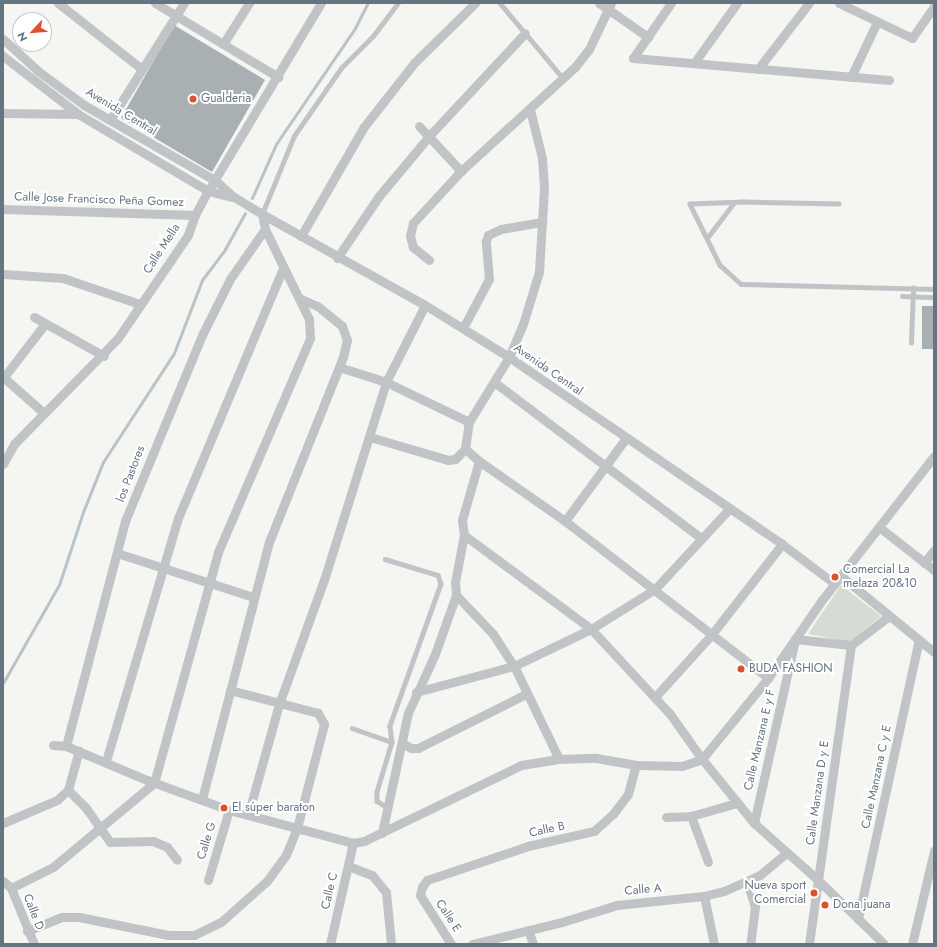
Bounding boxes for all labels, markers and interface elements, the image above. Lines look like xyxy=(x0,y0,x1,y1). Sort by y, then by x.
north arrow xyxy=(12,12,52,52)
text: N xyxy=(13,29,31,44)
street label: Avenida Central xyxy=(83,85,159,139)
place label: Gualderia xyxy=(201,92,251,106)
marker: Gualderia xyxy=(188,94,198,104)
street label: Calle Jose Francisco Peña Gomez xyxy=(14,190,184,210)
street label: Calle Mella xyxy=(141,221,183,277)
street label: Avenida Central xyxy=(511,341,585,399)
street label: los Pastores xyxy=(114,444,148,504)
place label: Comercial La melaza 20&10 xyxy=(843,563,917,591)
marker: Comercial La melaza 20&10 xyxy=(830,572,840,582)
place label: BUDA FASHION xyxy=(749,662,832,676)
marker: BUDA FASHION xyxy=(736,664,746,674)
street label: Calle Manzana E y F xyxy=(741,688,779,792)
street label: Calle Manzana C y E xyxy=(859,724,895,830)
street label: Calle Manzana D y E xyxy=(804,740,832,846)
place label: El súper baraton xyxy=(232,801,315,815)
marker: El súper baraton xyxy=(219,803,229,813)
street label: Calle B xyxy=(528,819,566,841)
street label: Calle G xyxy=(194,820,220,862)
street label: Calle C xyxy=(319,871,341,911)
place label: Nueva sport Comercial xyxy=(745,879,806,907)
street label: Calle A xyxy=(624,881,662,899)
marker: Nueva sport Comercial xyxy=(809,888,819,898)
street label: Calle D xyxy=(20,892,46,932)
street label: Calle E xyxy=(432,897,464,935)
place label: Dona juana xyxy=(833,898,891,912)
marker: Dona juana xyxy=(820,900,830,910)

